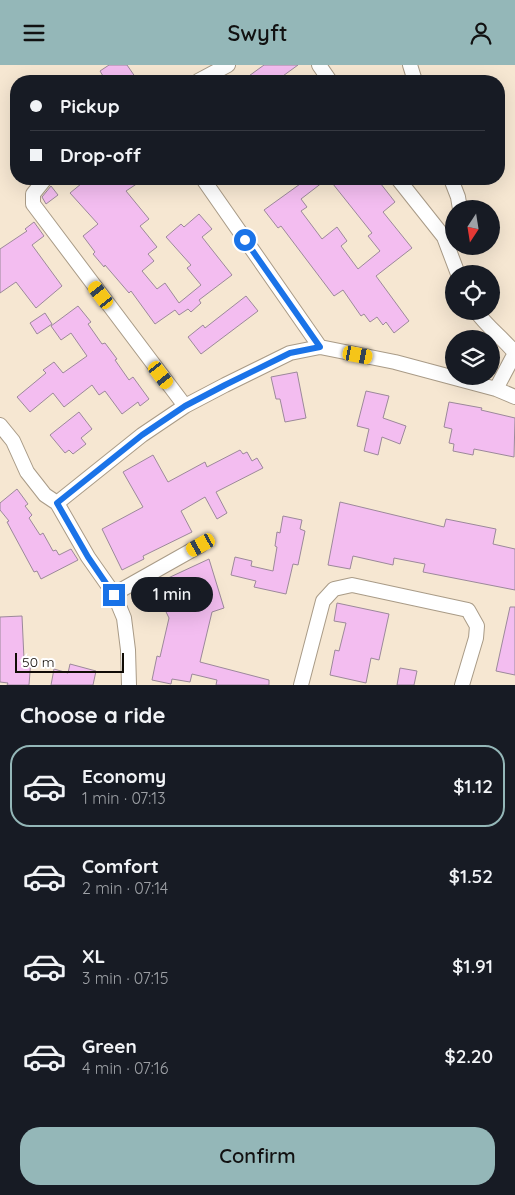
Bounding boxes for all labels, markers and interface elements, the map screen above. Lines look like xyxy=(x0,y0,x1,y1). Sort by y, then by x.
icon: menu xyxy=(20,19,48,47)
text: Swyft xyxy=(227,19,288,47)
icon: person xyxy=(467,19,495,47)
text: Pickup xyxy=(60,94,120,118)
text: Drop-off xyxy=(60,143,141,167)
north arrow xyxy=(445,200,500,255)
map controls xyxy=(445,200,500,385)
route start xyxy=(234,229,256,251)
button: locate xyxy=(445,265,500,320)
car xyxy=(85,279,116,311)
button: layers xyxy=(445,330,500,385)
car xyxy=(341,345,374,365)
car xyxy=(145,359,176,391)
car xyxy=(184,531,217,559)
callout: 1 min xyxy=(132,577,214,613)
route end xyxy=(103,584,125,606)
text: 1 min xyxy=(153,584,191,604)
scale bar xyxy=(15,650,124,673)
text: 50 m xyxy=(22,653,55,671)
text: Choose a ride xyxy=(20,701,165,729)
icon: car xyxy=(22,764,67,809)
text: Economy xyxy=(82,764,166,788)
text: $1.12 xyxy=(453,774,493,798)
text: 1 min · 07:13 xyxy=(82,788,166,808)
icon: car xyxy=(22,854,67,899)
text: Comfort xyxy=(82,854,159,878)
text: $1.52 xyxy=(449,864,493,888)
text: 2 min · 07:14 xyxy=(82,878,168,898)
icon: car xyxy=(22,944,67,989)
text: XL xyxy=(82,944,105,968)
text: $1.91 xyxy=(452,954,493,978)
text: 3 min · 07:15 xyxy=(82,968,168,988)
icon: car xyxy=(22,1034,67,1079)
text: Green xyxy=(82,1034,137,1058)
text: $2.20 xyxy=(445,1044,493,1068)
text: 4 min · 07:16 xyxy=(82,1058,168,1078)
button: Confirm xyxy=(20,1127,495,1185)

